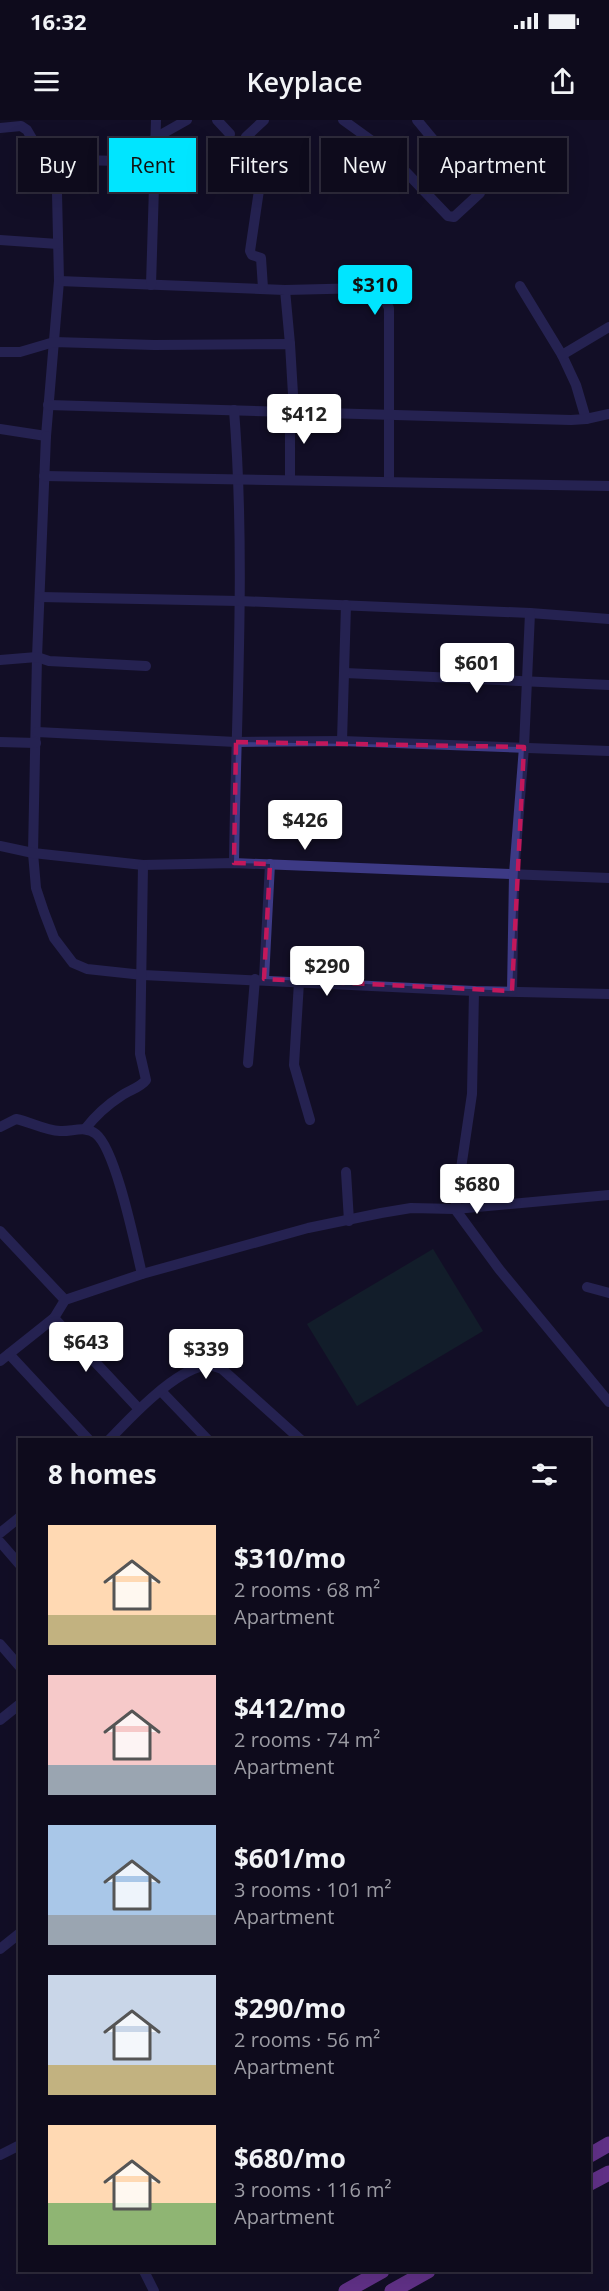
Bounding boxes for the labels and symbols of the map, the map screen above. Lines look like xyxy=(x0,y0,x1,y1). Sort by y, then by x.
pin: $310 xyxy=(339,265,411,316)
pin: $412 xyxy=(268,394,340,445)
pin: $601 xyxy=(441,643,513,694)
pin: $426 xyxy=(269,800,341,851)
pin: $290 xyxy=(291,946,363,997)
pin: $680 xyxy=(441,1164,513,1215)
pin: $643 xyxy=(50,1322,122,1373)
pin: $339 xyxy=(170,1329,242,1380)

